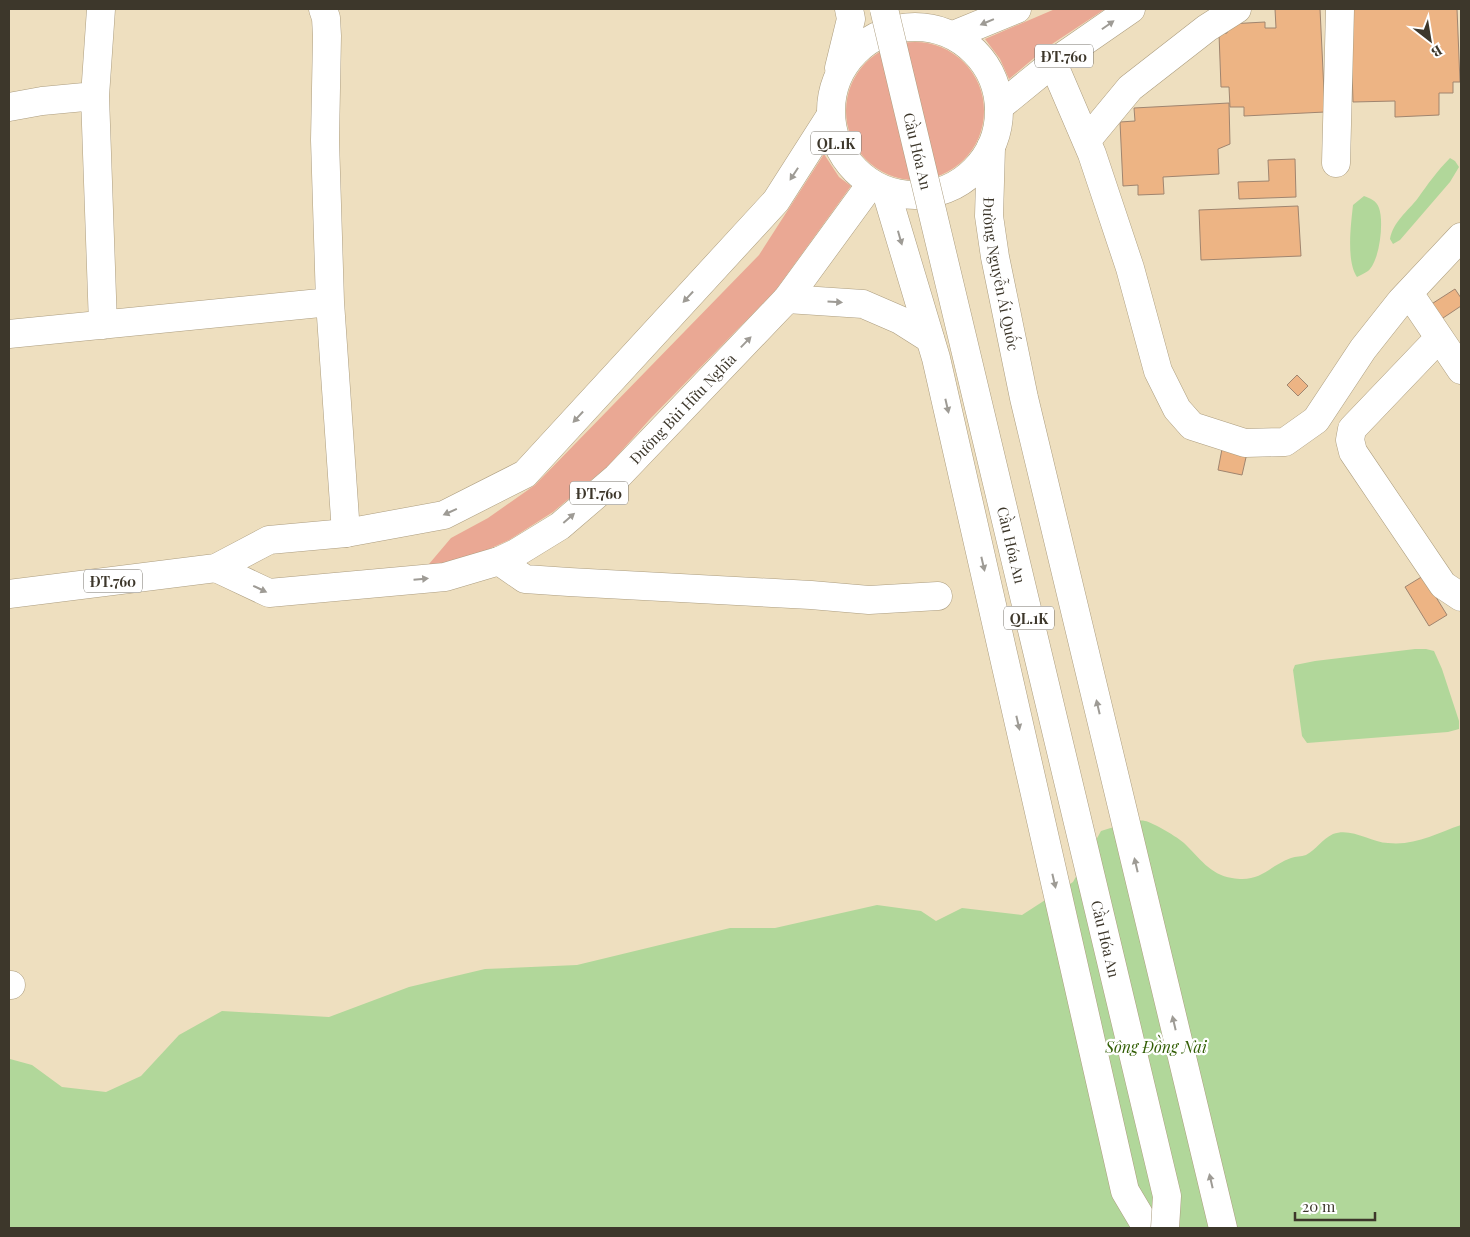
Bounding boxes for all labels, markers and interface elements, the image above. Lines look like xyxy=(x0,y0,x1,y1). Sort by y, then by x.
north arrow xyxy=(1405,15,1455,65)
one-way arrow xyxy=(980,18,994,26)
one-way arrow xyxy=(1101,20,1115,30)
text: B xyxy=(1428,41,1446,62)
road number: ĐT.760 xyxy=(1035,44,1093,68)
street label: Cầu Hóa An xyxy=(899,110,937,192)
road number: QL.1K xyxy=(811,132,861,154)
one-way arrow xyxy=(789,167,798,181)
street label: Đường Nguyễn Ái Quốc xyxy=(979,197,1024,352)
one-way arrow xyxy=(896,230,904,245)
one-way arrow xyxy=(682,291,694,303)
one-way arrow xyxy=(827,298,843,306)
one-way arrow xyxy=(740,336,752,348)
street label: Đường Bùi Hữu Nghĩa xyxy=(625,348,740,468)
one-way arrow xyxy=(943,398,951,414)
one-way arrow xyxy=(572,410,584,422)
road number: ĐT.760 xyxy=(570,482,628,504)
street label: Cầu Hóa An xyxy=(993,504,1031,586)
one-way arrow xyxy=(442,507,457,516)
one-way arrow xyxy=(563,513,576,524)
one-way arrow xyxy=(979,557,987,573)
road number: ĐT.760 xyxy=(84,570,142,592)
one-way arrow xyxy=(414,575,430,583)
one-way arrow xyxy=(253,585,268,593)
road number: QL.1K xyxy=(1004,606,1054,630)
one-way arrow xyxy=(1094,699,1102,714)
one-way arrow xyxy=(1015,715,1023,731)
one-way arrow xyxy=(1132,857,1140,872)
one-way arrow xyxy=(1050,874,1058,889)
street label: Cầu Hóa An xyxy=(1087,898,1125,979)
one-way arrow xyxy=(1169,1015,1177,1030)
water label: Sông Đồng Nai xyxy=(1104,1034,1208,1057)
one-way arrow xyxy=(1207,1173,1215,1188)
scale bar xyxy=(1295,1190,1375,1222)
text: 20 m xyxy=(1302,1196,1336,1216)

